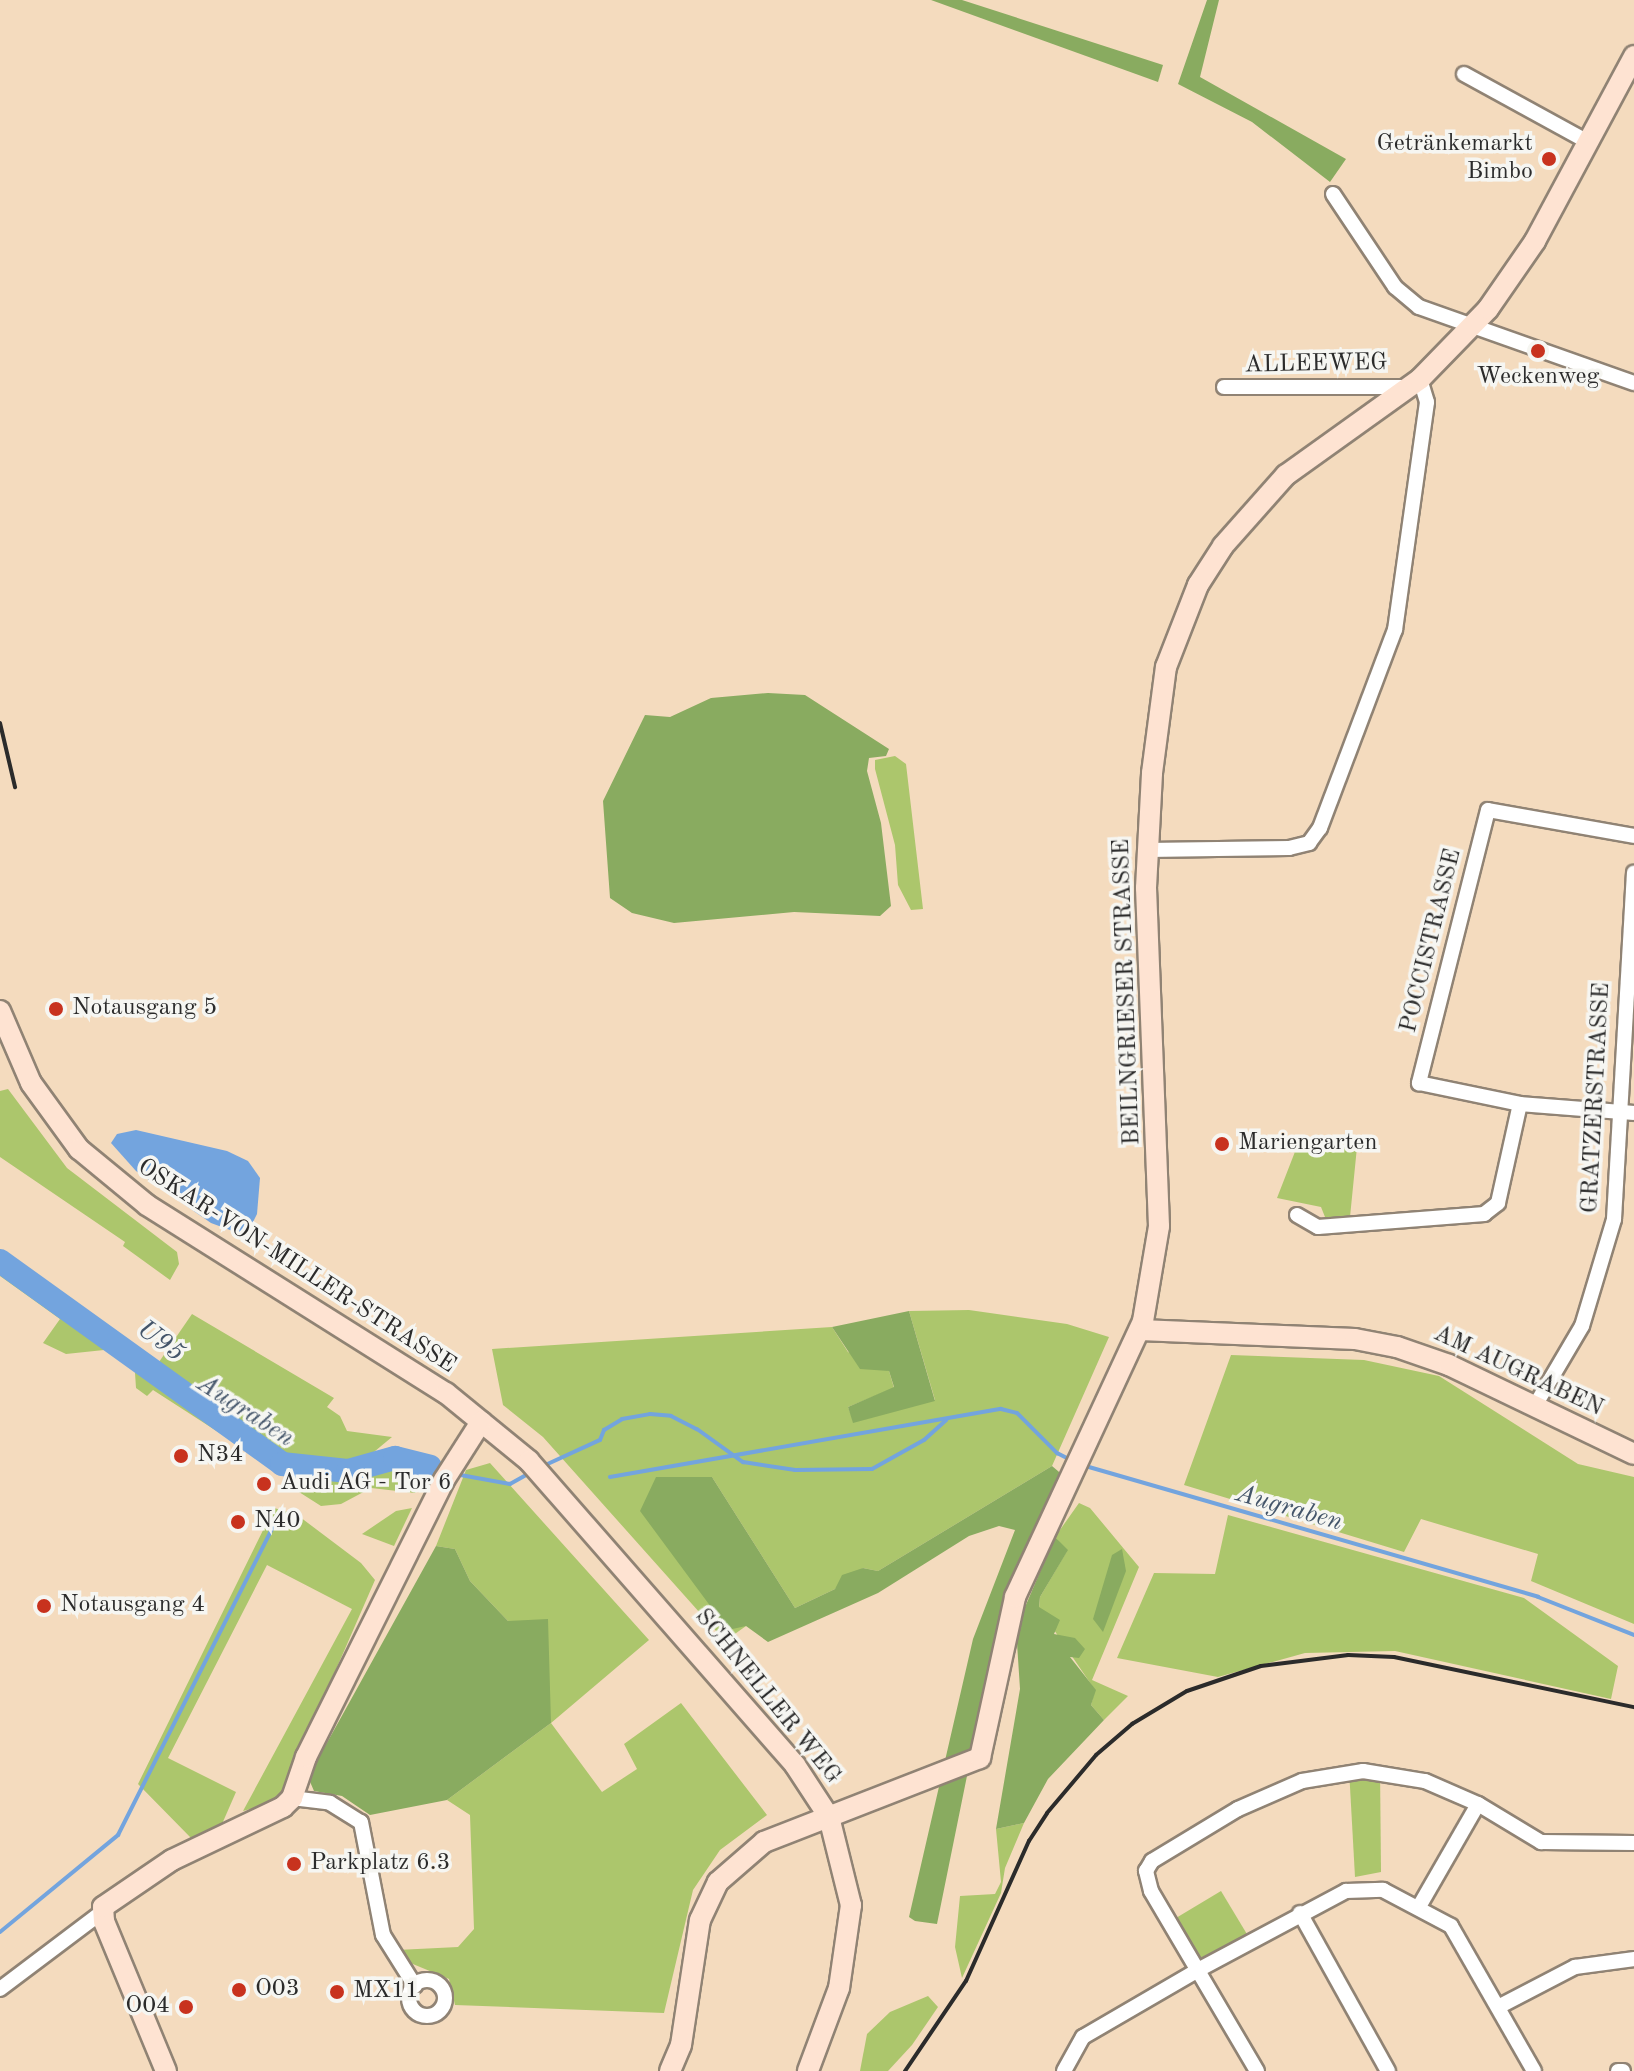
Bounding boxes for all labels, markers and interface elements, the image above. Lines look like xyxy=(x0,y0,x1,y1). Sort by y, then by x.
place label: Getränkemarkt Bimbo xyxy=(1376,131,1533,187)
marker: Getränkemarkt Bimbo xyxy=(1540,150,1558,168)
marker: Weckenweg xyxy=(1529,342,1547,360)
street label: ALLEEWEG xyxy=(1244,349,1388,381)
place label: Weckenweg xyxy=(1477,364,1599,392)
street label: BEILNGRIESER STRASSE xyxy=(1108,838,1148,1146)
street label: POCCISTRASSE xyxy=(1395,846,1469,1036)
street label: GRATZERSTRASSE xyxy=(1577,982,1617,1214)
place label: Notausgang 5 xyxy=(72,995,217,1023)
marker: Notausgang 5 xyxy=(47,1000,65,1018)
place label: Mariengarten xyxy=(1238,1130,1377,1158)
marker: Mariengarten xyxy=(1213,1135,1231,1153)
street label: OSKAR-VON-MILLER-STRASSE xyxy=(132,1153,460,1381)
water label: U95 xyxy=(130,1315,190,1369)
street label: AM AUGRABEN xyxy=(1429,1320,1607,1424)
water label: Augraben xyxy=(191,1369,299,1455)
place label: N34 xyxy=(197,1442,243,1470)
marker: N34 xyxy=(172,1447,190,1465)
place label: Audi AG - Tor 6 xyxy=(280,1470,452,1498)
marker: Audi AG - Tor 6 xyxy=(255,1475,273,1493)
water label: Augraben xyxy=(1232,1479,1346,1539)
place label: N40 xyxy=(254,1508,300,1536)
marker: N40 xyxy=(229,1513,247,1531)
place label: Notausgang 4 xyxy=(60,1592,205,1620)
marker: Notausgang 4 xyxy=(35,1597,53,1615)
street label: SCHNELLER WEG xyxy=(688,1604,846,1790)
place label: Parkplatz 6.3 xyxy=(310,1850,450,1878)
marker: Parkplatz 6.3 xyxy=(285,1855,303,1873)
place label: O03 xyxy=(255,1976,300,2004)
place label: MX11 xyxy=(353,1978,419,2006)
marker: O03 xyxy=(230,1981,248,1999)
marker: MX11 xyxy=(328,1983,346,2001)
place label: O04 xyxy=(125,1993,170,2021)
marker: O04 xyxy=(177,1998,195,2016)

